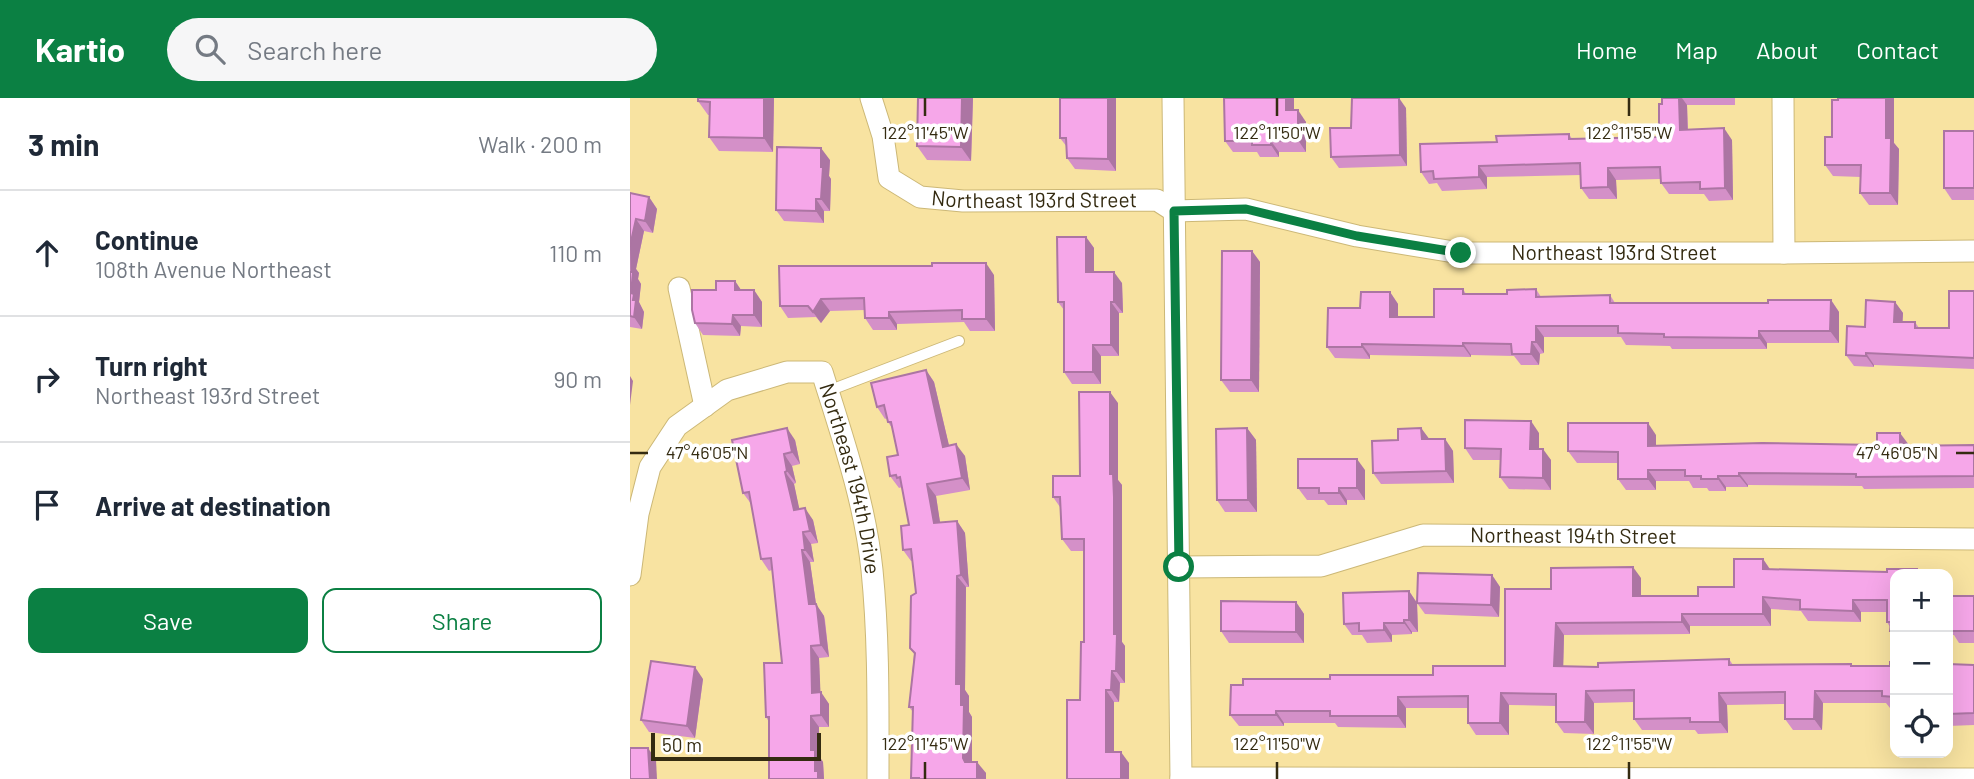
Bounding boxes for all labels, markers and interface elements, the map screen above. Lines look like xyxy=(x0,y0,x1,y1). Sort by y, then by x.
search box xyxy=(167,18,657,81)
text: Kartio xyxy=(35,29,125,69)
icon: search xyxy=(191,30,229,68)
text: Search here xyxy=(247,34,382,65)
text: Home xyxy=(1576,35,1637,64)
text: Map xyxy=(1675,35,1718,64)
text: About xyxy=(1756,35,1818,64)
text: Contact xyxy=(1856,35,1939,64)
text: 122°11'45"W xyxy=(881,121,969,143)
text: 122°11'50"W xyxy=(1233,121,1321,143)
text: 122°11'55"W xyxy=(1586,121,1672,143)
text: 3 min xyxy=(28,126,99,162)
text: Walk · 200 m xyxy=(478,130,602,158)
street label: Northeast 193rd Street xyxy=(930,184,1137,212)
text: Continue xyxy=(95,224,199,255)
icon: ahead xyxy=(28,234,66,272)
route end xyxy=(1445,237,1476,268)
text: 110 m xyxy=(549,239,602,267)
street label: Northeast 193rd Street xyxy=(1511,239,1717,264)
text: 108th Avenue Northeast xyxy=(95,255,332,283)
text: Turn right xyxy=(95,350,208,381)
icon: right xyxy=(28,360,66,398)
text: 90 m xyxy=(553,365,602,393)
street label: Northeast 194th Drive xyxy=(815,380,886,575)
text: Northeast 193rd Street xyxy=(95,381,320,409)
text: 47°46'05"N xyxy=(666,441,748,463)
text: 47°46'05"N xyxy=(1856,441,1938,463)
icon: arrive xyxy=(28,486,66,524)
text: Arrive at destination xyxy=(95,490,331,521)
street label: Northeast 194th Street xyxy=(1470,521,1677,548)
route start xyxy=(1163,551,1194,582)
map controls xyxy=(1890,569,1953,758)
button: + xyxy=(1890,569,1953,632)
button: Save xyxy=(28,588,308,653)
button: Share xyxy=(322,588,602,653)
button: − xyxy=(1890,632,1953,695)
button: locate xyxy=(1890,695,1953,758)
scale bar xyxy=(651,730,821,762)
text: 122°11'45"W xyxy=(881,732,969,754)
text: 122°11'50"W xyxy=(1233,732,1321,754)
text: 122°11'55"W xyxy=(1586,732,1672,754)
text: 50 m xyxy=(662,733,702,756)

